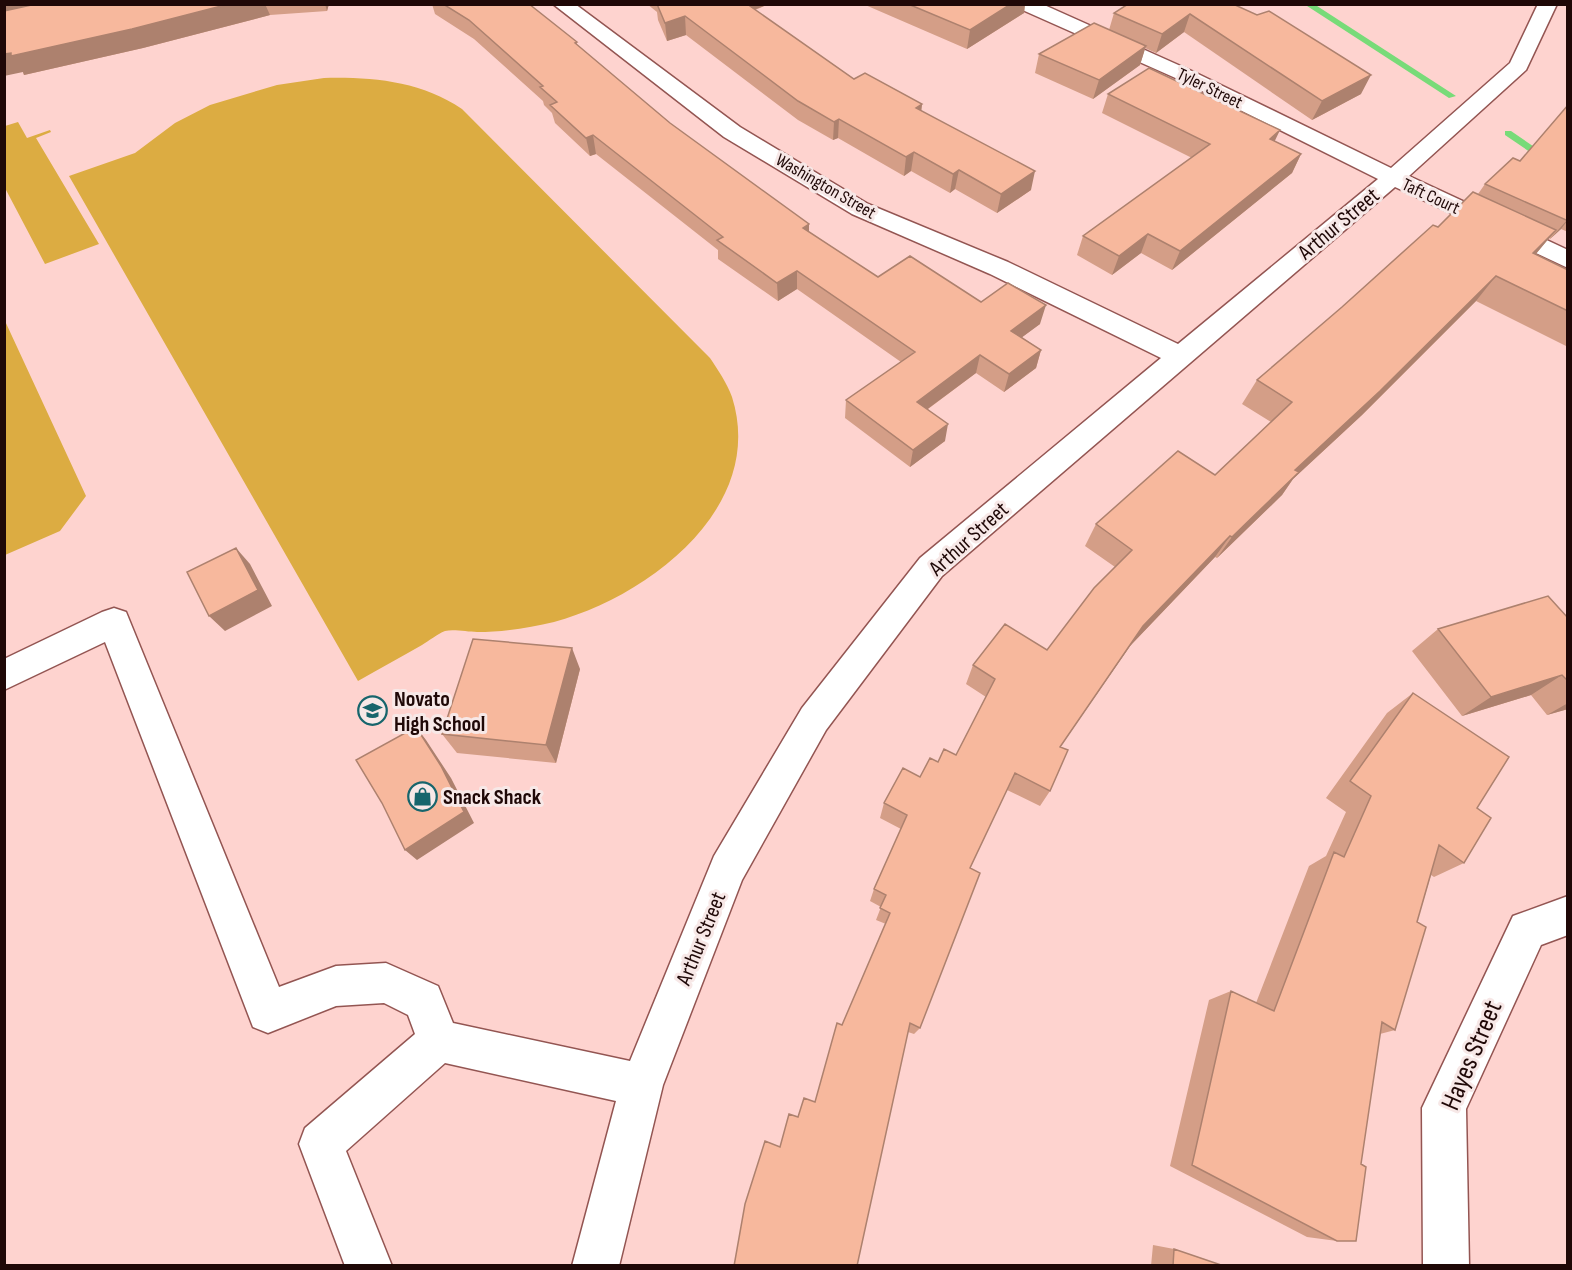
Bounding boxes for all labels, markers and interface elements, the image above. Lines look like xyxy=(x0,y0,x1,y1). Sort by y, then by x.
street label: Tyler Street xyxy=(1174,64,1246,113)
street label: Washington Street xyxy=(772,149,880,224)
street label: Taft Court xyxy=(1399,174,1463,219)
street label: Arthur Street xyxy=(1292,182,1385,267)
street label: Arthur Street xyxy=(923,496,1015,583)
place label: Novato High School xyxy=(394,686,485,738)
school or university icon: Novato High School xyxy=(357,695,389,727)
shop icon: Snack Shack xyxy=(406,780,438,812)
place label: Snack Shack xyxy=(443,784,542,811)
street label: Arthur Street xyxy=(670,888,732,990)
street label: Hayes Street xyxy=(1435,996,1509,1115)

